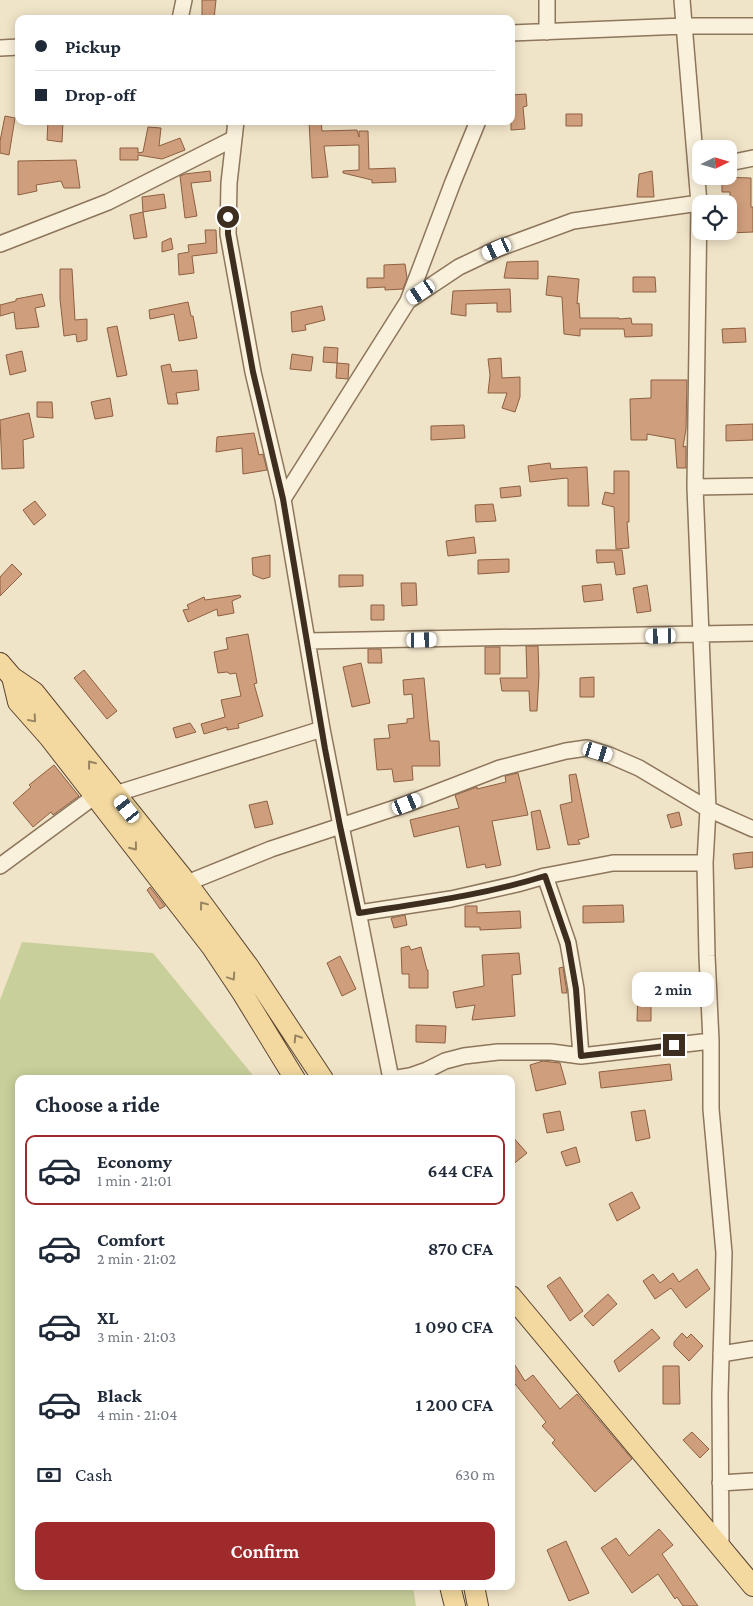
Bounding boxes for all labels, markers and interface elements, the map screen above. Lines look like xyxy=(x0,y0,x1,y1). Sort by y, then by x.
text: Pickup xyxy=(65,36,121,57)
text: Drop-off xyxy=(65,84,136,105)
north arrow xyxy=(692,140,738,185)
map controls xyxy=(692,140,737,240)
button: locate xyxy=(692,195,737,240)
route start xyxy=(217,206,239,228)
car xyxy=(480,236,513,262)
car xyxy=(404,277,437,307)
car xyxy=(645,628,676,644)
car xyxy=(406,632,437,648)
one-way arrow xyxy=(28,714,37,723)
car xyxy=(581,740,614,764)
one-way arrow xyxy=(88,760,97,770)
car xyxy=(390,791,423,817)
car xyxy=(111,793,142,825)
one-way arrow xyxy=(129,841,138,850)
one-way arrow xyxy=(200,901,209,911)
one-way arrow xyxy=(225,971,235,980)
callout: 2 min xyxy=(633,972,715,1008)
text: 2 min xyxy=(654,981,692,998)
one-way arrow xyxy=(293,1034,303,1043)
route end xyxy=(663,1034,685,1056)
text: Choose a ride xyxy=(35,1092,160,1117)
icon: car xyxy=(37,1148,82,1193)
text: Economy xyxy=(97,1151,172,1172)
text: 644 CFA xyxy=(428,1160,493,1181)
text: 1 min · 21:01 xyxy=(97,1172,172,1189)
icon: car xyxy=(37,1226,82,1271)
text: Comfort xyxy=(97,1229,165,1250)
text: 870 CFA xyxy=(428,1238,493,1259)
text: 2 min · 21:02 xyxy=(97,1250,176,1267)
icon: car xyxy=(37,1304,82,1349)
text: XL xyxy=(97,1307,119,1328)
text: 1 090 CFA xyxy=(415,1316,493,1337)
text: 3 min · 21:03 xyxy=(97,1328,176,1345)
icon: car xyxy=(37,1382,82,1427)
text: Black xyxy=(97,1385,142,1406)
text: 1 200 CFA xyxy=(415,1394,493,1415)
text: 4 min · 21:04 xyxy=(97,1406,177,1423)
icon: cash xyxy=(35,1461,63,1489)
text: Cash xyxy=(75,1464,113,1485)
text: 630 m xyxy=(455,1466,495,1483)
button: Confirm xyxy=(35,1522,495,1580)

